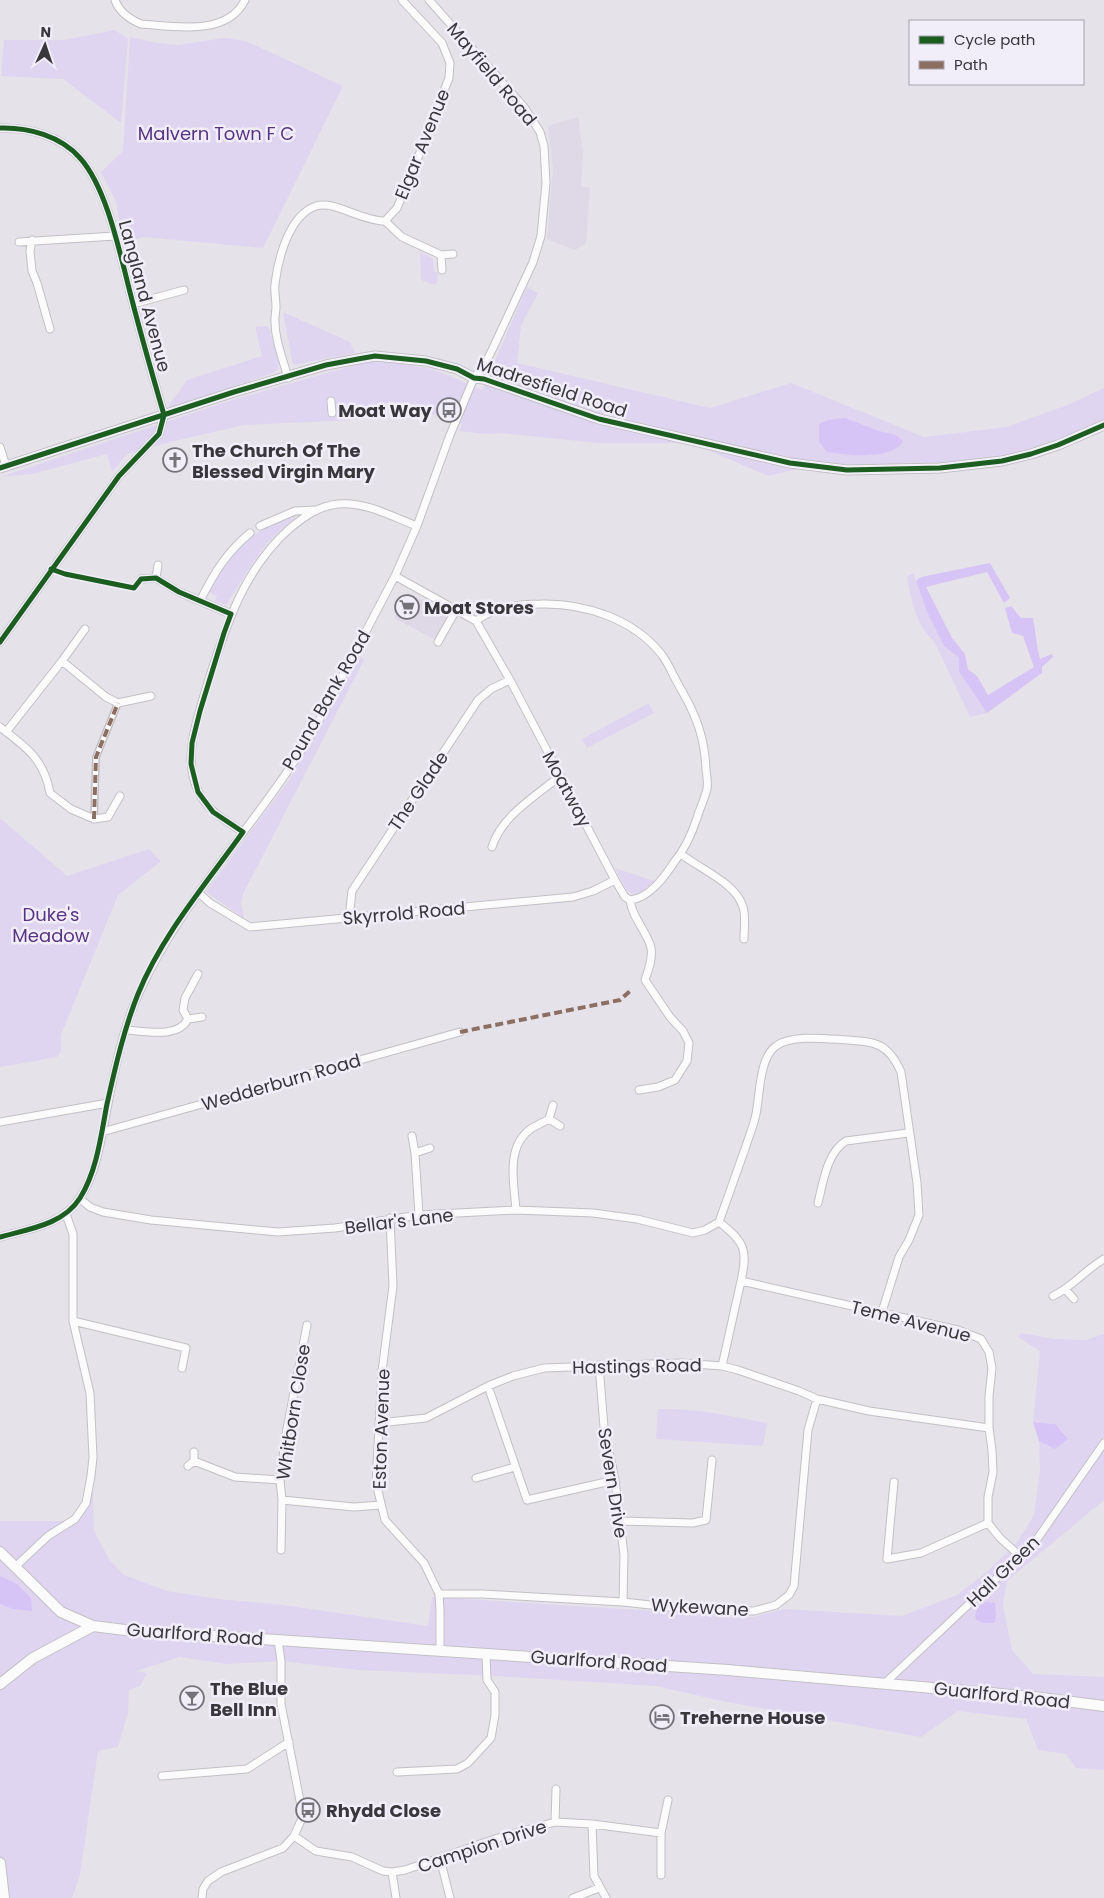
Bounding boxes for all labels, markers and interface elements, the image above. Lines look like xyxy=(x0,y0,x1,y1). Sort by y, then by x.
street label: Mayfield Road xyxy=(441,17,543,131)
north arrow xyxy=(20,20,70,70)
legend xyxy=(909,20,1084,85)
text: N xyxy=(40,22,51,42)
text: Cycle path xyxy=(954,29,1035,50)
text: Path xyxy=(954,54,988,75)
street label: Elgar Avenue xyxy=(388,85,456,203)
park label: Malvern Town F C xyxy=(138,121,294,146)
street label: Langland Avenue xyxy=(113,217,177,375)
street label: Madresfield Road xyxy=(474,351,630,423)
bus stop icon: Moat Way xyxy=(436,397,462,423)
place label: Moat Way xyxy=(338,398,433,423)
place label: The Church Of The Blessed Virgin Mary xyxy=(192,438,376,484)
church icon: The Church Of The Blessed Virgin Mary xyxy=(162,447,188,473)
supermarket icon: Moat Stores xyxy=(394,594,420,620)
place label: Moat Stores xyxy=(424,595,534,620)
street label: Pound Bank Road xyxy=(276,626,376,774)
street label: The Glade xyxy=(382,746,454,836)
street label: Moatway xyxy=(537,747,597,831)
street label: Skyrrold Road xyxy=(342,895,466,931)
park label: Duke's Meadow xyxy=(12,902,90,948)
street label: Wedderburn Road xyxy=(199,1047,363,1117)
street label: Bellar's Lane xyxy=(343,1202,455,1240)
street label: Teme Avenue xyxy=(848,1294,974,1348)
street label: Whitborn Close xyxy=(270,1342,316,1482)
street label: Hastings Road xyxy=(572,1352,702,1380)
street label: Eston Avenue xyxy=(366,1368,396,1490)
street label: Severn Drive xyxy=(592,1426,634,1540)
street label: Hall Green xyxy=(961,1530,1045,1612)
street label: Wykewane xyxy=(651,1592,749,1622)
street label: Guarlford Road xyxy=(126,1617,264,1651)
street label: Guarlford Road xyxy=(530,1644,668,1678)
street label: Guarlford Road xyxy=(933,1675,1071,1715)
place label: The Blue Bell Inn xyxy=(210,1676,288,1722)
bar icon: The Blue Bell Inn xyxy=(179,1685,205,1711)
hotel icon: Treherne House xyxy=(649,1704,675,1730)
place label: Treherne House xyxy=(680,1705,825,1730)
bus stop icon: Rhydd Close xyxy=(295,1797,321,1823)
place label: Rhydd Close xyxy=(326,1798,441,1823)
street label: Campion Drive xyxy=(414,1813,550,1879)

